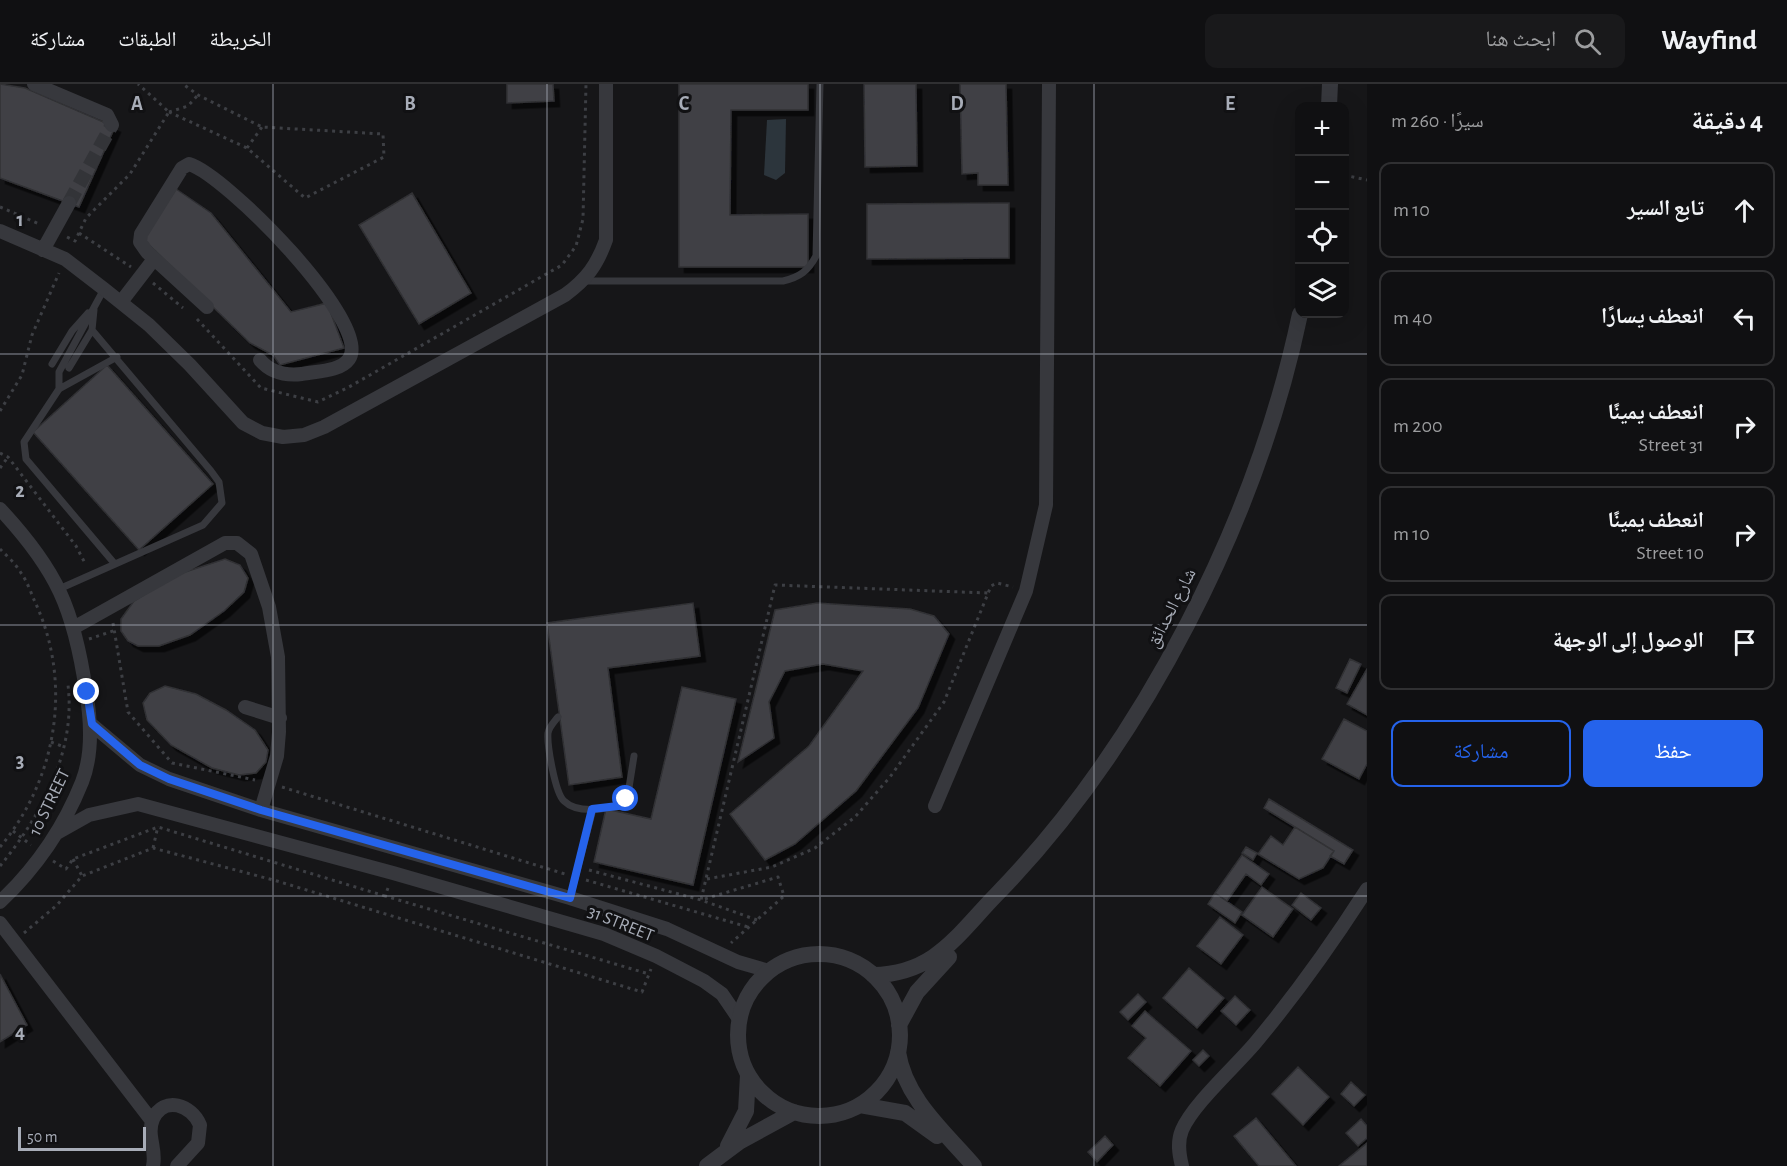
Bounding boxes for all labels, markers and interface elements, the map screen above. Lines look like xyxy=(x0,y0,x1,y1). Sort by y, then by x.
search box xyxy=(1205,14,1625,68)
icon: search xyxy=(1571,25,1604,58)
text: Wayfind xyxy=(1661,27,1757,55)
text: ابحث هنا xyxy=(1485,28,1556,50)
text: مشاركة xyxy=(30,29,85,50)
text: الطبقات xyxy=(118,29,177,50)
text: الخريطة xyxy=(210,29,271,50)
text: A xyxy=(131,94,143,114)
text: B xyxy=(404,94,416,114)
text: C xyxy=(679,94,690,114)
text: D xyxy=(950,94,964,114)
text: E xyxy=(1225,94,1235,114)
map controls xyxy=(1295,102,1349,318)
button: + xyxy=(1295,102,1349,156)
text: 4 دقيقة xyxy=(1691,108,1763,134)
text: سيرًا · 260 m xyxy=(1391,111,1484,131)
button: − xyxy=(1295,156,1349,210)
icon: ahead xyxy=(1728,194,1761,227)
text: تابع السير xyxy=(1627,197,1704,219)
text: 10 m xyxy=(1393,200,1430,220)
text: 1 xyxy=(16,210,24,230)
button: locate xyxy=(1295,210,1349,264)
button: layers xyxy=(1295,264,1349,318)
icon: left xyxy=(1728,302,1761,335)
text: انعطف يسارًا xyxy=(1601,305,1704,327)
text: 40 m xyxy=(1393,308,1433,328)
text: انعطف يمينًا xyxy=(1607,401,1704,423)
icon: right xyxy=(1728,410,1761,443)
text: 200 m xyxy=(1393,416,1443,436)
text: 31 Street xyxy=(1638,435,1704,455)
text: 2 xyxy=(15,481,25,501)
text: انعطف يمينًا xyxy=(1607,509,1704,531)
icon: right xyxy=(1728,518,1761,551)
text: 10 m xyxy=(1393,524,1430,544)
text: 10 Street xyxy=(1636,543,1704,563)
street label: شارع الحدائق xyxy=(1144,566,1200,652)
icon: arrive xyxy=(1728,626,1761,659)
text: الوصول إلى الوجهة xyxy=(1553,629,1704,651)
route end xyxy=(73,678,99,704)
button: مشاركة xyxy=(1391,720,1571,787)
button: حفظ xyxy=(1583,720,1763,787)
text: 3 xyxy=(16,751,24,771)
street label: 10 STREET xyxy=(26,766,74,839)
route start xyxy=(612,785,638,811)
street label: 31 STREET xyxy=(585,903,657,945)
text: 4 xyxy=(15,1022,25,1042)
scale bar xyxy=(18,1124,146,1152)
text: 50 m xyxy=(27,1129,58,1145)

